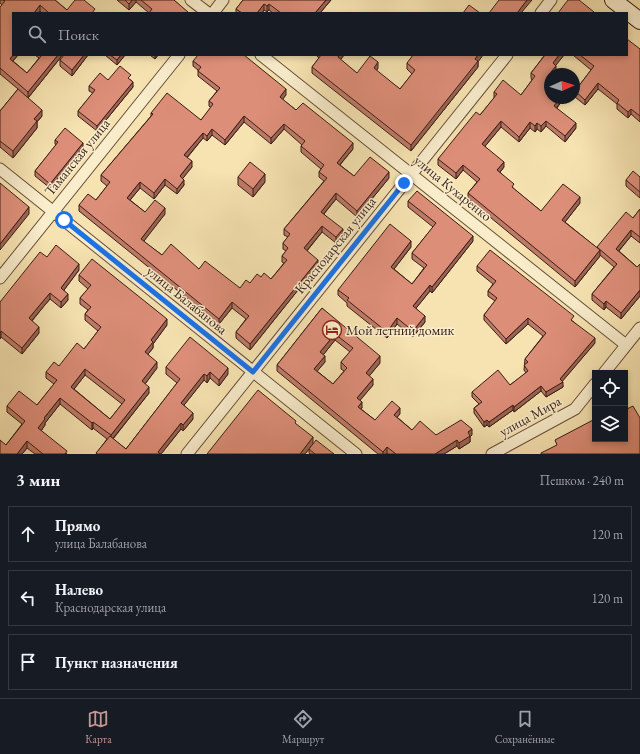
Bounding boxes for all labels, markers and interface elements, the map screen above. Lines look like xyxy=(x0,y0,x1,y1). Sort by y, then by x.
search box xyxy=(12,12,628,56)
icon: search xyxy=(26,23,48,45)
text: Поиск xyxy=(58,25,99,44)
north arrow xyxy=(544,68,580,104)
street label: Таманская улица xyxy=(40,114,114,199)
street label: улица Кухаренко xyxy=(410,151,496,225)
route end xyxy=(395,174,413,192)
street label: Краснодарская улица xyxy=(290,192,380,297)
route start xyxy=(55,211,73,229)
street label: улица Балабанова xyxy=(143,262,231,338)
hotel icon: Мой летний домик xyxy=(321,319,343,341)
place label: Мой летний домик xyxy=(346,321,455,339)
map controls xyxy=(592,370,628,442)
button: locate xyxy=(592,370,628,406)
street label: улица Мира xyxy=(496,391,564,440)
button: layers xyxy=(592,406,628,442)
text: 3 мин xyxy=(16,469,60,491)
text: Пешком · 240 m xyxy=(540,472,624,489)
text: Прямо xyxy=(55,516,100,535)
icon: ahead xyxy=(17,523,39,545)
text: 120 m xyxy=(592,526,623,543)
text: улица Балабанова xyxy=(55,535,147,552)
text: Налево xyxy=(55,580,103,599)
icon: left xyxy=(17,587,39,609)
text: 120 m xyxy=(592,590,623,607)
text: Краснодарская улица xyxy=(55,599,166,616)
icon: arrive xyxy=(17,651,39,673)
text: Пункт назначения xyxy=(55,653,178,672)
tab: Карта xyxy=(85,708,112,746)
tab: Маршрут xyxy=(282,708,324,746)
tab: Сохранённые xyxy=(495,708,555,746)

